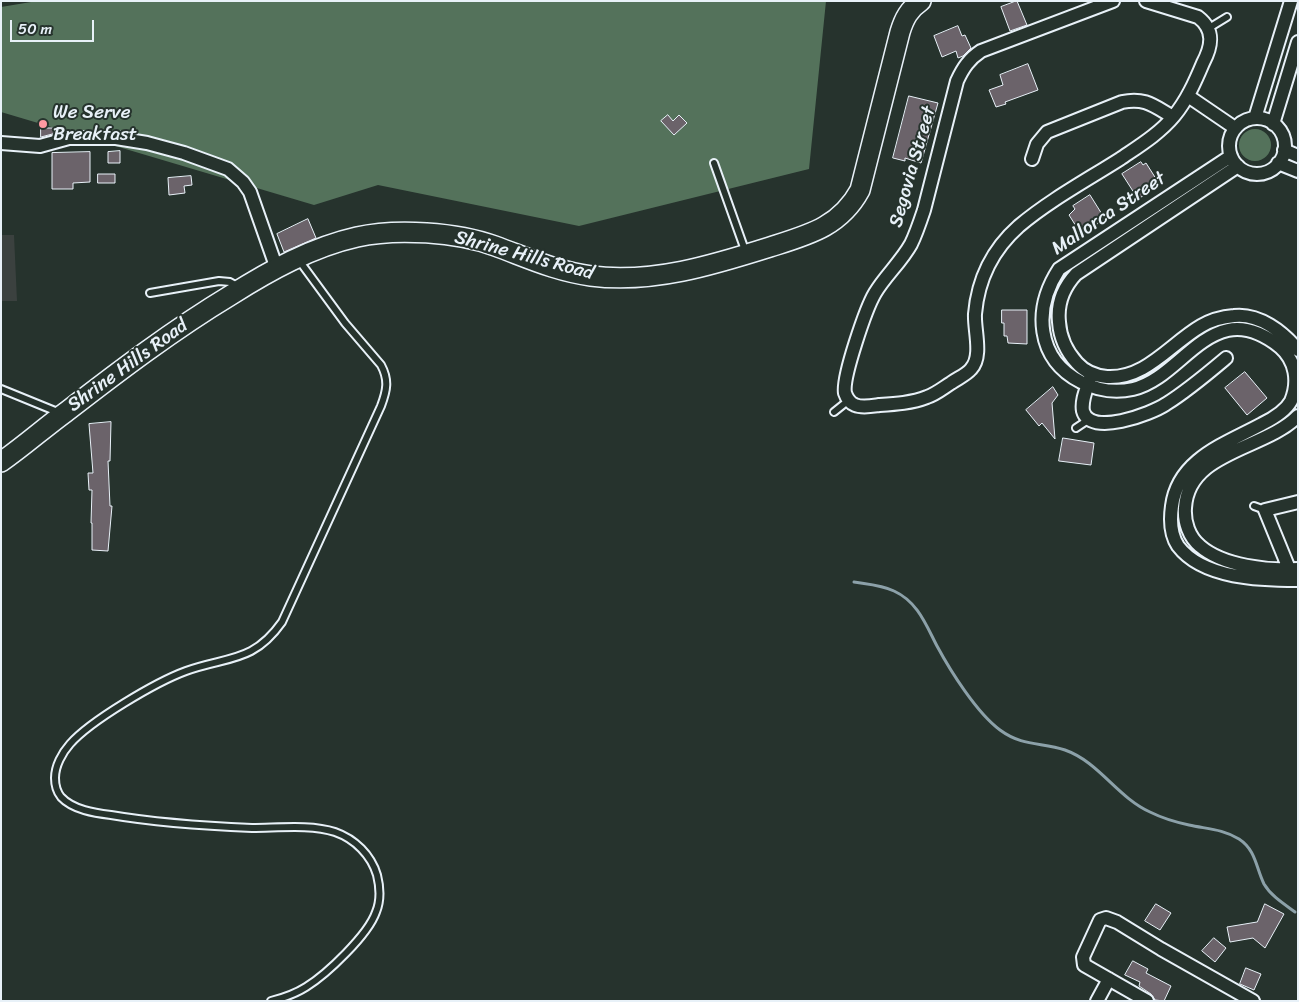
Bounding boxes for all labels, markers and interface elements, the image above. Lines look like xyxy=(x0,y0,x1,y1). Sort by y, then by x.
scale bar xyxy=(12,10,96,42)
text: 50 m xyxy=(18,16,52,42)
place label: We Serve Breakfast xyxy=(53,102,137,146)
street label: Segovia Street xyxy=(885,104,941,230)
marker: We Serve Breakfast xyxy=(37,118,49,130)
street label: Mallorca Street xyxy=(1048,168,1170,260)
street label: Shrine Hills Road xyxy=(452,226,596,286)
street label: Shrine Hills Road xyxy=(63,315,193,417)

